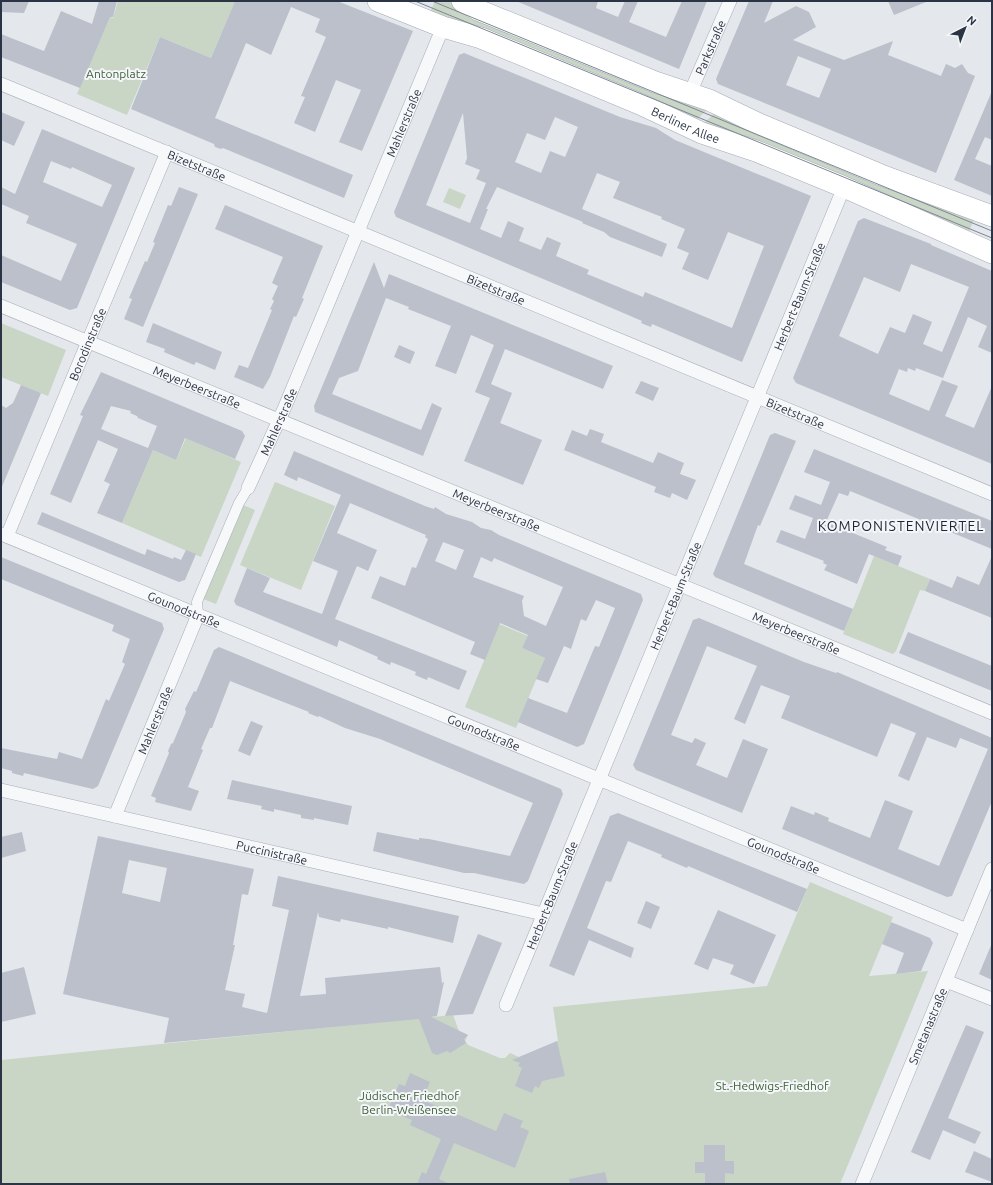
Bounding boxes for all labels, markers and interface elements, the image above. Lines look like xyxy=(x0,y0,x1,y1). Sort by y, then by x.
north arrow xyxy=(945,8,985,48)
text: N xyxy=(965,13,979,28)
street label: Parkstraße xyxy=(692,18,728,77)
park label: Antonplatz xyxy=(86,67,146,80)
street label: Mahlerstraße xyxy=(383,87,423,159)
street label: Berliner Allee xyxy=(650,104,721,145)
street label: Bizetstraße xyxy=(166,147,228,183)
street label: Herbert-Baum-Straße xyxy=(771,240,827,352)
street label: Bizetstraße xyxy=(465,271,527,307)
street label: Borodinstraße xyxy=(66,306,108,382)
street label: Meyerbeerstraße xyxy=(151,363,243,410)
street label: Mahlerstraße xyxy=(257,386,299,457)
street label: Bizetstraße xyxy=(765,395,827,431)
street label: Meyerbeerstraße xyxy=(451,486,542,533)
district label: KOMPONISTENVIERTEL xyxy=(818,518,984,534)
street label: Herbert-Baum-Straße xyxy=(647,540,703,652)
street label: Gounodstraße xyxy=(146,588,222,630)
street label: Meyerbeerstraße xyxy=(751,609,842,656)
street label: Mahlerstraße xyxy=(135,684,175,756)
street label: Gounodstraße xyxy=(446,711,522,753)
street label: Gounodstraße xyxy=(746,834,822,876)
street label: Puccinistraße xyxy=(235,838,309,866)
street label: Herbert-Baum-Straße xyxy=(523,839,580,951)
street label: Smetanastraße xyxy=(906,986,949,1066)
park label: St.-Hedwigs-Friedhof xyxy=(715,1079,829,1092)
park label: Jüdischer Friedhof Berlin-Weißensee xyxy=(359,1089,459,1116)

